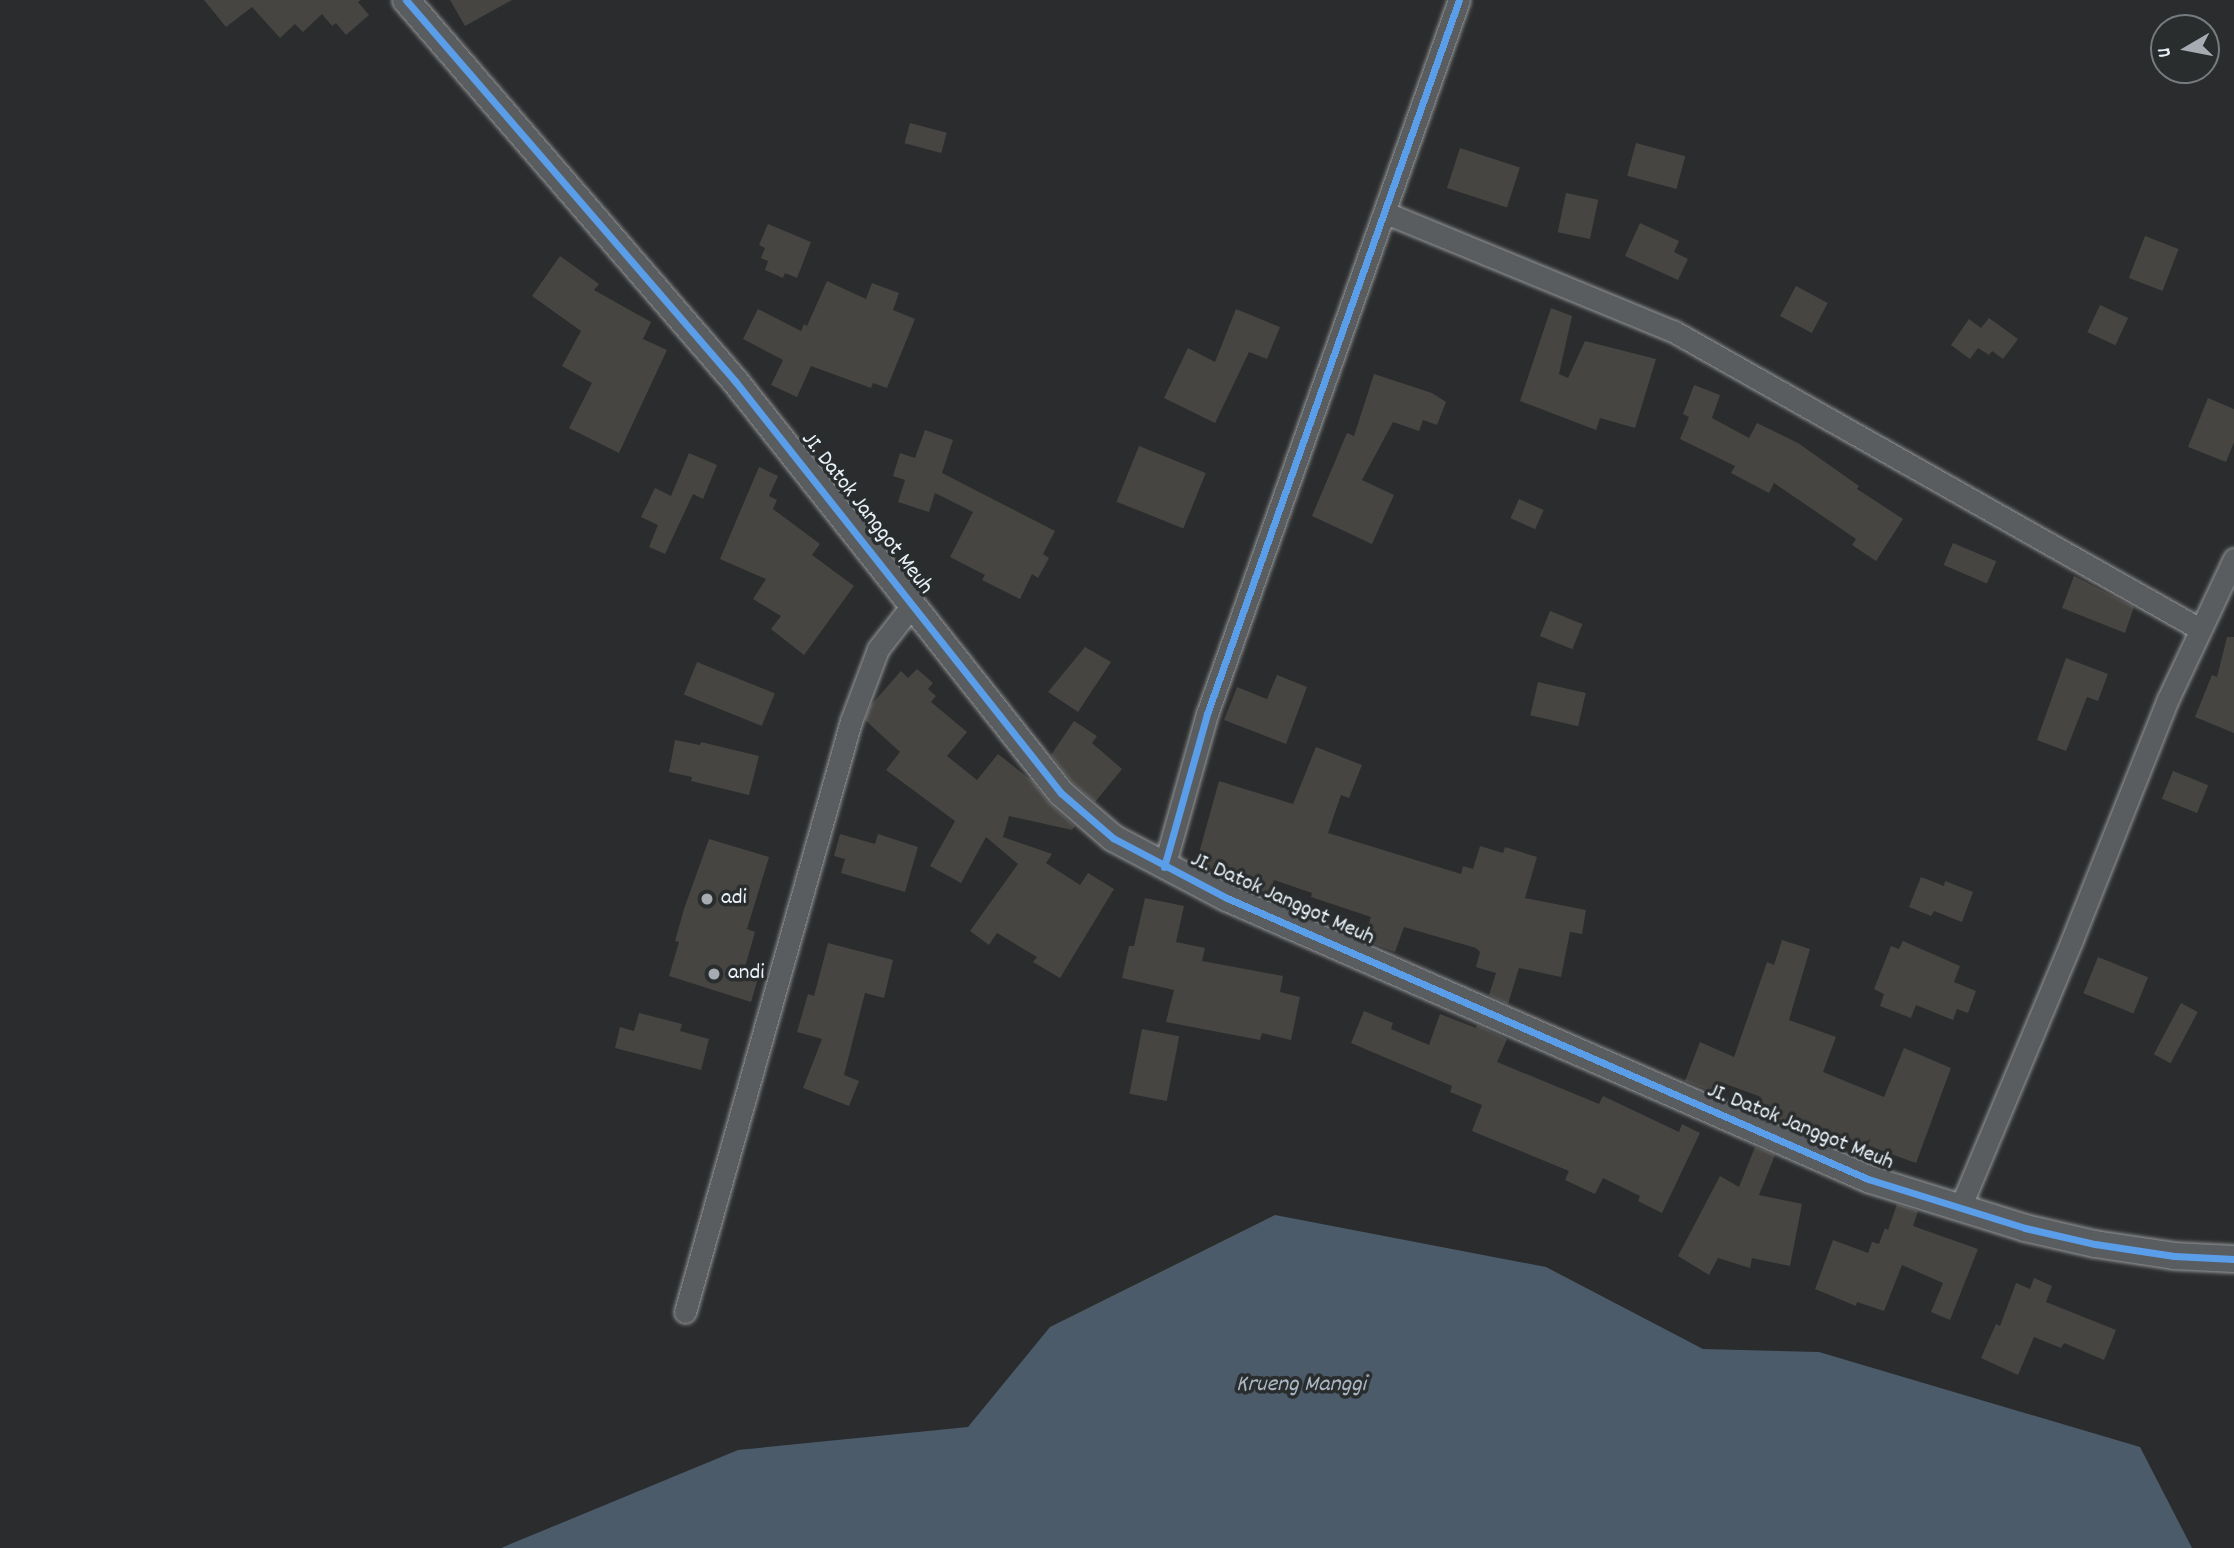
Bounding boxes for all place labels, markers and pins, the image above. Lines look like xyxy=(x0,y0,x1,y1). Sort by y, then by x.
place label: adi xyxy=(721,885,747,913)
marker: adi xyxy=(699,891,715,907)
place label: andi xyxy=(728,960,764,988)
marker: andi xyxy=(706,966,722,982)

